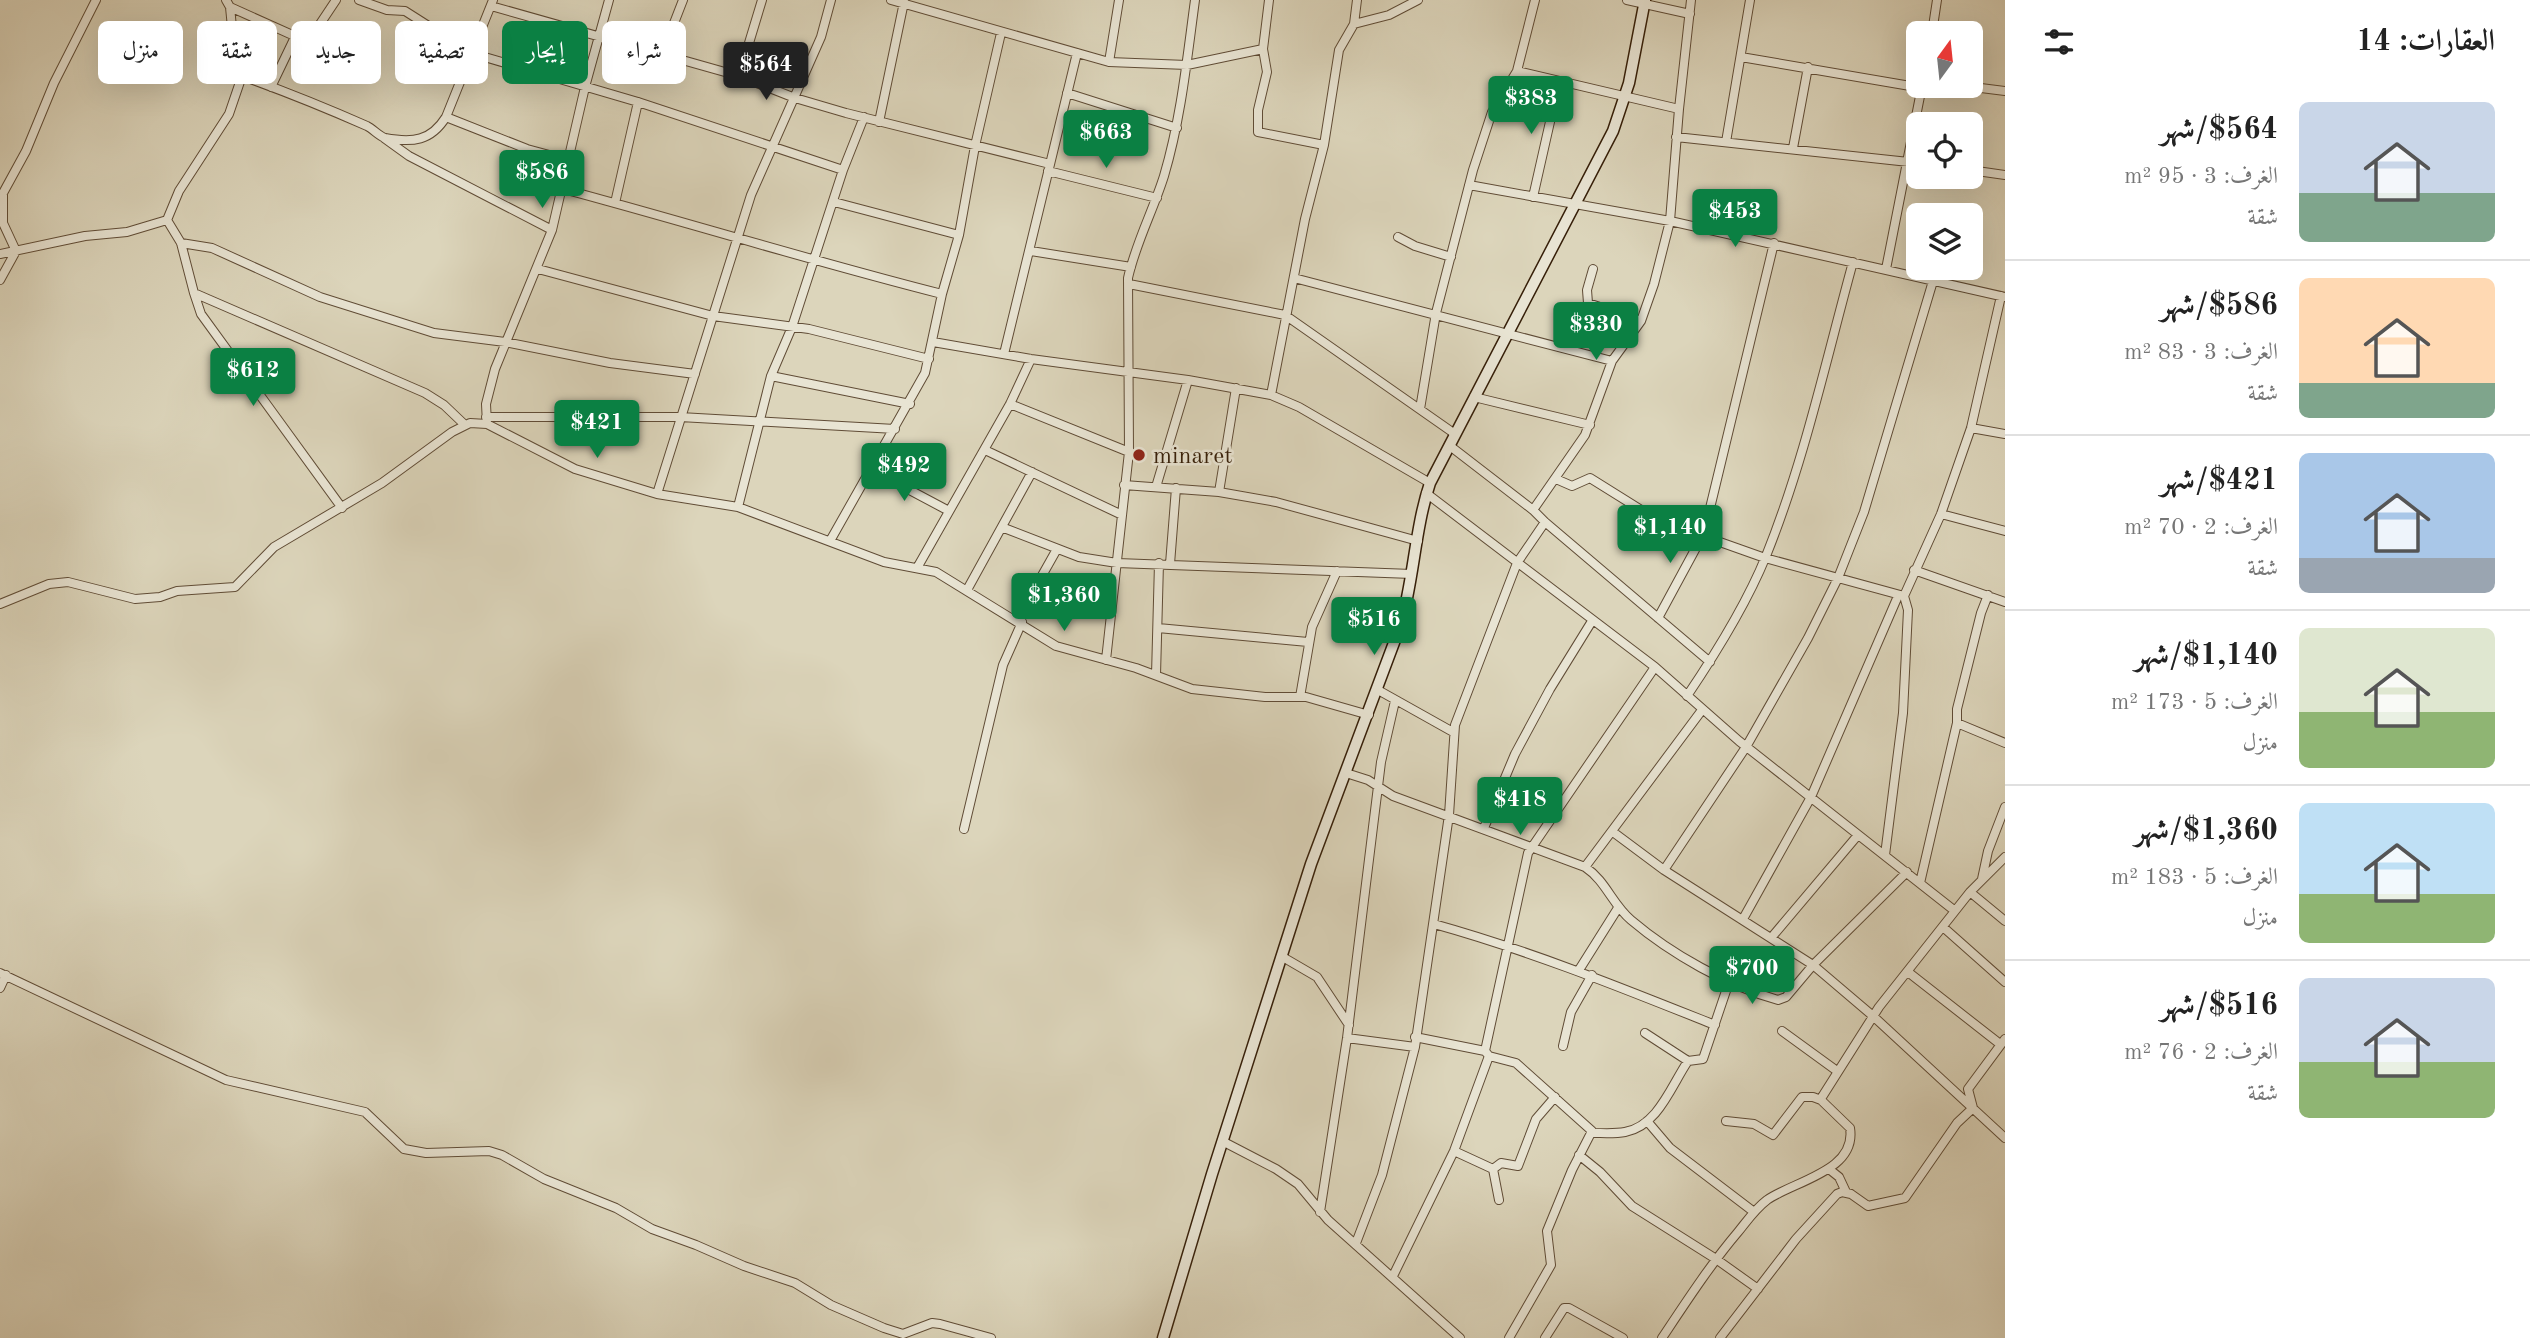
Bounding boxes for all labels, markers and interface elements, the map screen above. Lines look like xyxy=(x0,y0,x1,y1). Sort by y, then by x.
chip: منزل xyxy=(98,21,183,84)
chip: شقة xyxy=(197,21,277,84)
chip: جديد xyxy=(291,21,381,84)
chip: تصفية xyxy=(395,21,488,84)
chip: إيجار xyxy=(502,21,588,84)
chip: شراء xyxy=(602,21,686,84)
north arrow xyxy=(1906,21,1983,98)
map controls xyxy=(1906,21,1983,280)
icon: filters xyxy=(2040,23,2078,61)
text: العقارات: 14 xyxy=(2356,27,2495,57)
pin: $564 xyxy=(725,42,807,102)
text: $564 xyxy=(739,53,793,76)
pin: $383 xyxy=(1490,76,1572,136)
text: $383 xyxy=(1504,87,1558,110)
pin: $663 xyxy=(1065,110,1147,170)
button: locate xyxy=(1906,112,1983,189)
text: $564/شهر xyxy=(2160,115,2278,145)
text: $663 xyxy=(1079,121,1133,144)
icon: home xyxy=(2355,130,2439,214)
pin: $586 xyxy=(501,150,583,210)
text: $586 xyxy=(515,161,569,184)
text: الغرف: 3 · 95 m² xyxy=(2124,165,2278,188)
pin: $453 xyxy=(1694,190,1776,249)
text: $453 xyxy=(1708,200,1762,223)
button: layers xyxy=(1906,203,1983,280)
text: شقة xyxy=(2248,206,2278,229)
text: $586/شهر xyxy=(2160,291,2278,321)
pin: $330 xyxy=(1555,302,1637,362)
icon: home xyxy=(2355,306,2439,390)
text: $330 xyxy=(1569,313,1623,336)
text: الغرف: 3 · 83 m² xyxy=(2124,341,2278,364)
pin: $612 xyxy=(212,348,294,408)
text: $612 xyxy=(226,359,280,382)
text: شقة xyxy=(2248,382,2278,405)
pin: $421 xyxy=(556,400,638,460)
text: $421 xyxy=(570,411,624,434)
pin: $492 xyxy=(863,444,945,503)
place label: minaret xyxy=(1153,445,1233,469)
marker: minaret xyxy=(1131,447,1147,463)
text: $492 xyxy=(877,454,931,477)
text: $421/شهر xyxy=(2160,466,2278,496)
icon: home xyxy=(2355,481,2439,565)
pin: $1,140 xyxy=(1613,505,1727,565)
text: $1,140 xyxy=(1633,516,1707,539)
text: الغرف: 2 · 70 m² xyxy=(2124,516,2278,539)
text: شقة xyxy=(2248,557,2278,580)
pin: $1,360 xyxy=(1007,574,1121,633)
text: $1,360 xyxy=(1027,584,1101,607)
pin: $516 xyxy=(1333,598,1415,657)
text: $516 xyxy=(1347,608,1401,631)
text: $1,140/شهر xyxy=(2135,641,2278,671)
icon: home xyxy=(2355,656,2439,740)
text: الغرف: 5 · 173 m² xyxy=(2111,691,2278,714)
text: منزل xyxy=(2243,732,2278,755)
pin: $418 xyxy=(1479,778,1561,837)
text: $418 xyxy=(1493,788,1547,811)
text: $1,360/شهر xyxy=(2135,816,2278,846)
icon: home xyxy=(2355,831,2439,915)
text: الغرف: 5 · 183 m² xyxy=(2111,866,2278,889)
text: منزل xyxy=(2243,907,2278,930)
pin: $700 xyxy=(1711,946,1793,1006)
text: $700 xyxy=(1725,957,1779,980)
text: $516/شهر xyxy=(2160,991,2278,1021)
icon: home xyxy=(2355,1006,2439,1090)
text: الغرف: 2 · 76 m² xyxy=(2124,1041,2278,1064)
text: شقة xyxy=(2248,1082,2278,1105)

